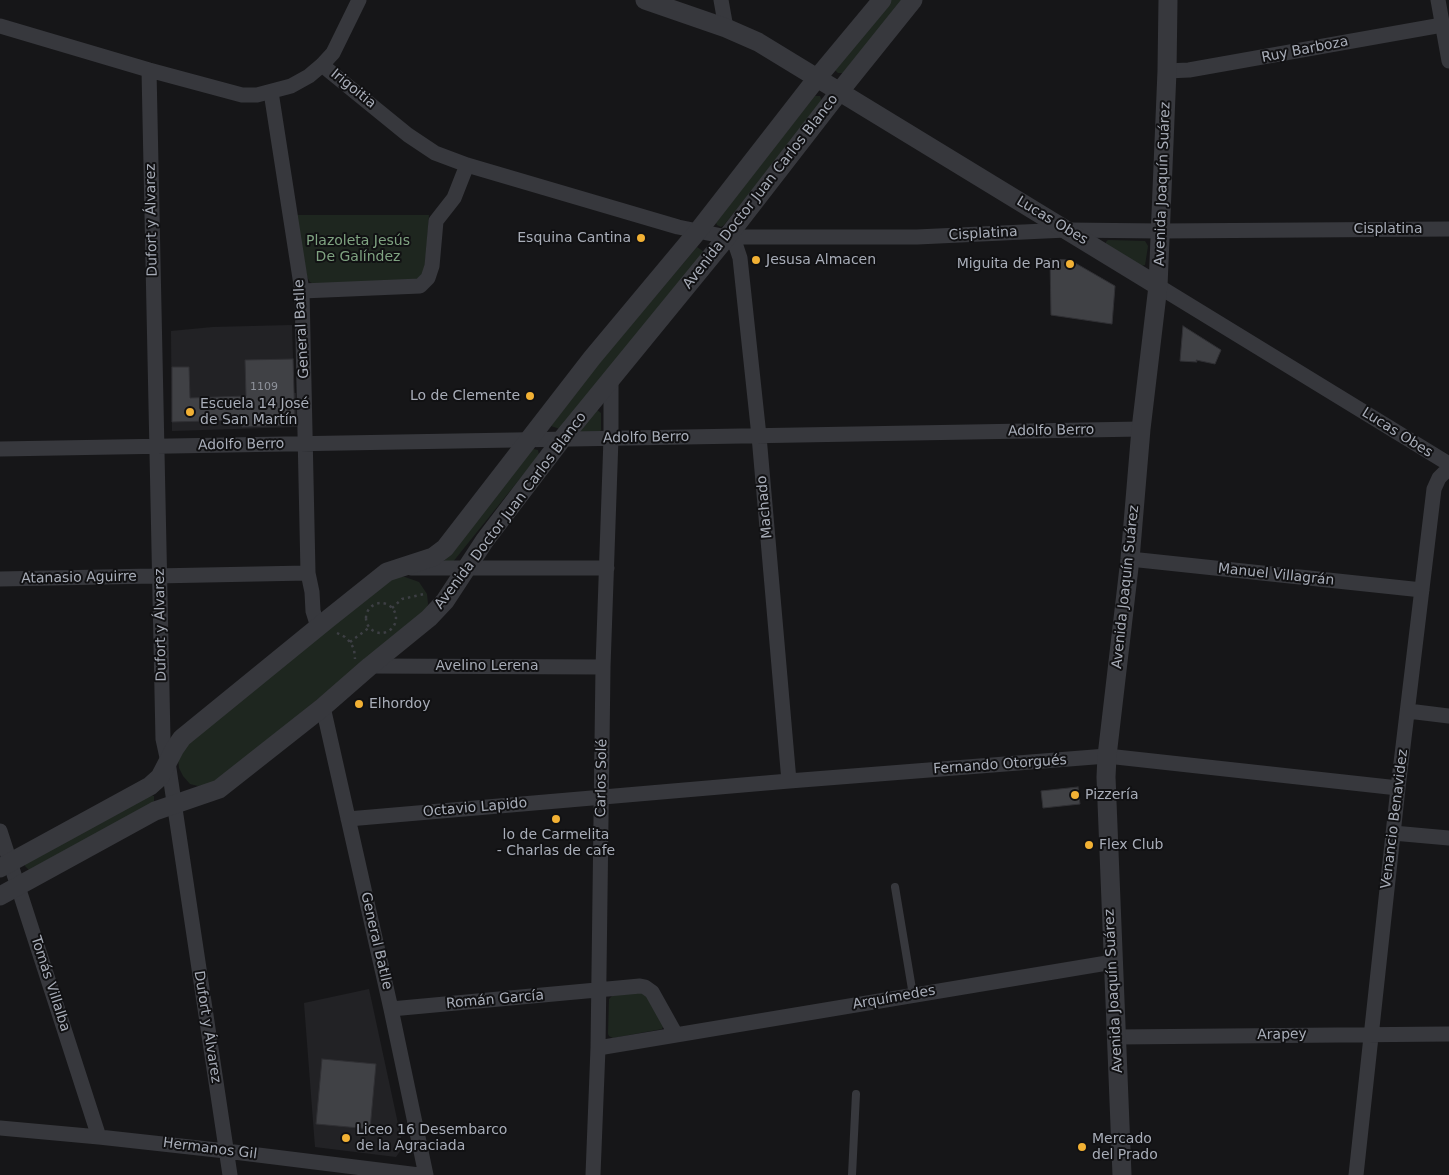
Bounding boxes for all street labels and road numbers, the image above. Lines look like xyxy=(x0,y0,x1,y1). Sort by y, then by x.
street label: Ruy Barboza xyxy=(1260,33,1350,67)
street label: Irigoitia xyxy=(327,66,379,112)
street label: Avenida Doctor Juan Carlos Blanco xyxy=(680,91,842,293)
street label: Avenida Joaquín Suárez xyxy=(1152,102,1174,266)
street label: Dufort y Álvarez xyxy=(143,163,161,277)
street label: Lucas Obes xyxy=(1013,193,1091,249)
street label: Cisplatina xyxy=(1353,221,1423,237)
street label: Cisplatina xyxy=(948,224,1018,244)
street label: General Batlle xyxy=(291,279,313,379)
street label: Lucas Obes xyxy=(1359,405,1435,461)
street label: Avenida Doctor Juan Carlos Blanco xyxy=(431,409,591,613)
street label: Adolfo Berro xyxy=(1008,422,1094,440)
street label: Adolfo Berro xyxy=(603,429,689,447)
street label: Adolfo Berro xyxy=(198,436,284,454)
street label: Machado xyxy=(754,475,776,539)
street label: Avenida Joaquín Suárez xyxy=(1109,504,1143,670)
street label: Manuel Villagrán xyxy=(1217,561,1335,589)
street label: Dufort y Álvarez xyxy=(152,568,170,682)
street label: Atanasio Aguirre xyxy=(21,569,137,587)
street label: Avelino Lerena xyxy=(435,658,539,674)
street label: Carlos Solé xyxy=(593,739,611,817)
street label: Venancio Benavidez xyxy=(1378,748,1412,890)
street label: Fernando Otorgués xyxy=(933,752,1067,778)
street label: Octavio Lapido xyxy=(422,795,528,821)
street label: General Batlle xyxy=(357,891,395,991)
street label: Avenida Joaquín Suárez xyxy=(1101,909,1127,1073)
street label: Tomás Villalba xyxy=(27,934,73,1034)
street label: Dufort y Álvarez xyxy=(190,970,224,1084)
street label: Arquímedes xyxy=(851,982,937,1014)
street label: Román García xyxy=(445,987,545,1013)
street label: Arapey xyxy=(1257,1026,1307,1044)
street label: Hermanos Gil xyxy=(162,1135,258,1163)

